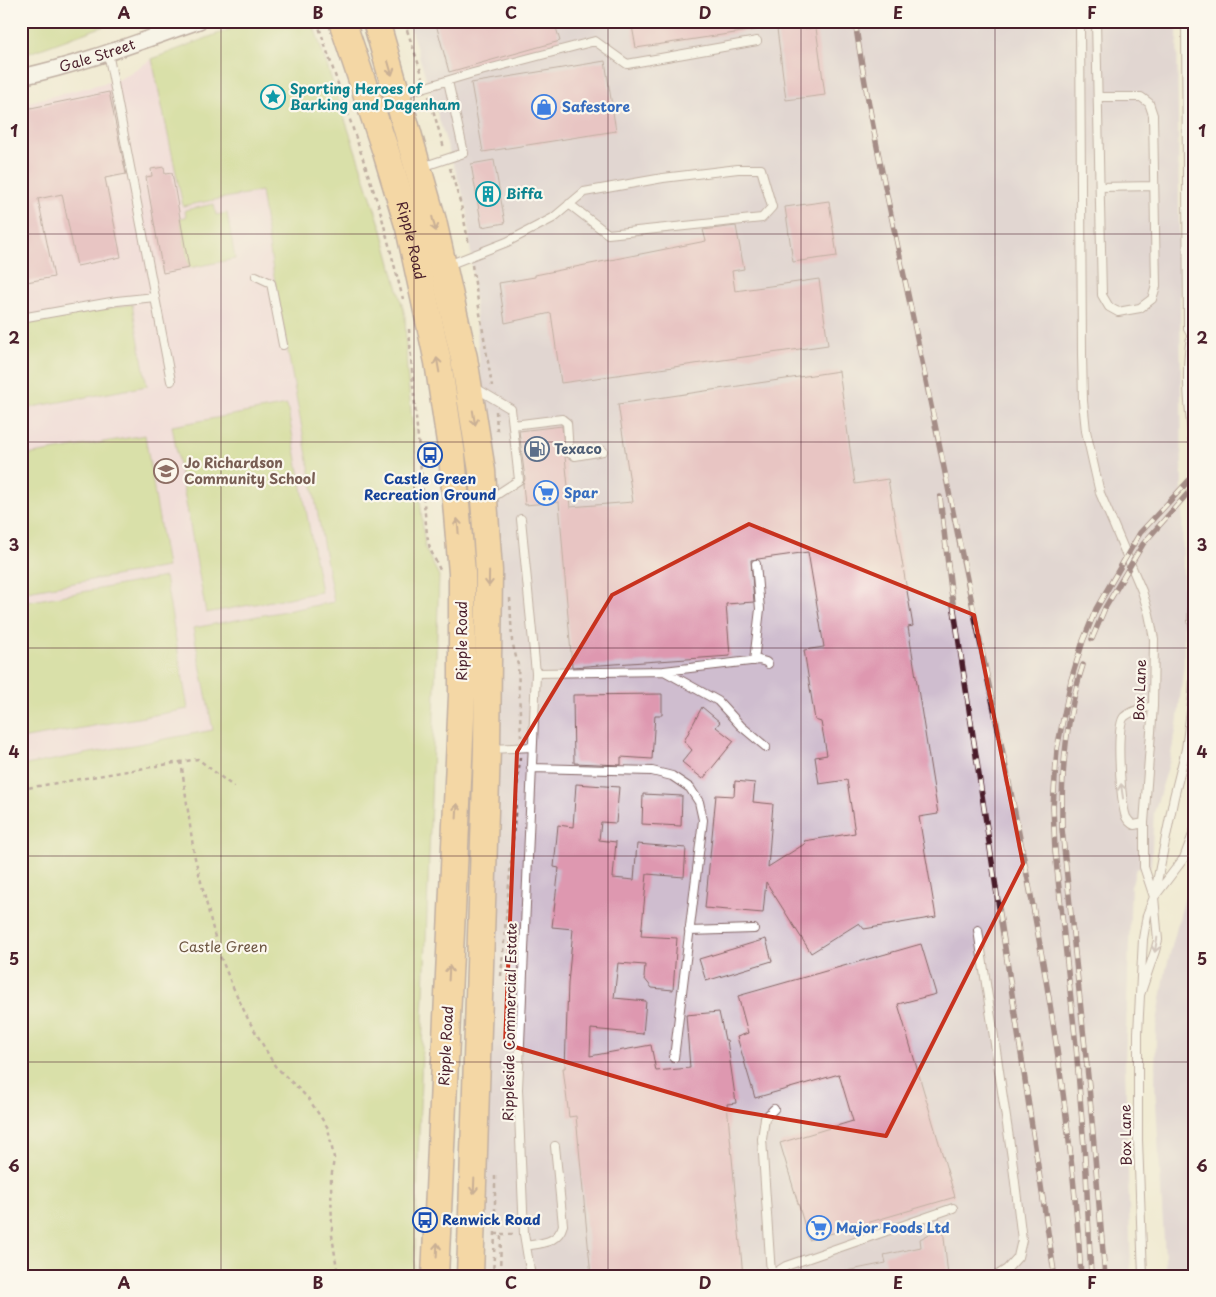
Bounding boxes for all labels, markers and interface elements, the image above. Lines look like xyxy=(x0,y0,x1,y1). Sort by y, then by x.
text: A xyxy=(118,0,131,24)
text: B xyxy=(313,0,324,24)
text: C xyxy=(505,0,517,24)
text: D xyxy=(699,0,711,24)
text: E xyxy=(893,0,903,24)
text: F xyxy=(1087,0,1097,24)
street label: Gale Street xyxy=(57,33,138,77)
one-way arrow xyxy=(385,60,395,76)
place label: Sporting Heroes of Barking and Dagenham xyxy=(290,78,460,115)
place icon: Sporting Heroes of Barking and Dagenham xyxy=(260,84,286,110)
shop icon: Safestore xyxy=(531,94,557,120)
place label: Safestore xyxy=(562,96,630,117)
text: 1 xyxy=(10,118,18,142)
text: 1 xyxy=(1198,118,1206,142)
building icon: Biffa xyxy=(475,181,501,207)
place label: Biffa xyxy=(506,183,543,204)
street label: Ripple Road xyxy=(391,198,431,281)
one-way arrow xyxy=(430,216,439,232)
text: 2 xyxy=(8,325,20,349)
text: 2 xyxy=(1196,325,1208,349)
one-way arrow xyxy=(433,357,443,373)
one-way arrow xyxy=(469,409,479,425)
fuel station icon: Texaco xyxy=(524,436,550,462)
place label: Texaco xyxy=(554,438,602,459)
bus stop icon: Castle Green Recreation Ground xyxy=(417,442,443,468)
place label: Jo Richardson Community School xyxy=(184,452,315,489)
school or university icon: Jo Richardson Community School xyxy=(153,458,179,484)
place label: Castle Green Recreation Ground xyxy=(364,468,496,505)
supermarket icon: Spar xyxy=(533,480,559,506)
place label: Spar xyxy=(564,482,599,503)
one-way arrow xyxy=(453,518,463,534)
text: 3 xyxy=(9,532,19,556)
text: 3 xyxy=(1197,532,1207,556)
one-way arrow xyxy=(484,571,494,587)
street label: Ripple Road xyxy=(451,601,472,681)
street label: Box Lane xyxy=(1128,659,1151,721)
text: 4 xyxy=(9,739,20,763)
text: 4 xyxy=(1197,739,1208,763)
one-way arrow xyxy=(1117,784,1127,800)
one-way arrow xyxy=(452,803,461,819)
street label: Rippleside Commercial Estate xyxy=(497,922,522,1122)
park label: Castle Green xyxy=(179,936,267,957)
one-way arrow xyxy=(1151,937,1160,953)
text: 5 xyxy=(9,946,19,970)
text: 5 xyxy=(1197,946,1207,970)
one-way arrow xyxy=(445,965,454,981)
street label: Ripple Road xyxy=(433,1005,458,1087)
street label: Box Lane xyxy=(1114,1104,1137,1166)
text: 6 xyxy=(8,1153,20,1177)
text: 6 xyxy=(1196,1153,1208,1177)
one-way arrow xyxy=(469,1178,478,1194)
bus stop icon: Renwick Road xyxy=(412,1207,438,1233)
place label: Renwick Road xyxy=(442,1209,541,1230)
supermarket icon: Major Foods Ltd xyxy=(806,1215,832,1241)
place label: Major Foods Ltd xyxy=(836,1217,949,1238)
one-way arrow xyxy=(432,1242,441,1258)
text: A xyxy=(118,1270,131,1294)
text: B xyxy=(313,1270,324,1294)
text: C xyxy=(505,1270,517,1294)
text: D xyxy=(699,1270,711,1294)
text: E xyxy=(893,1270,903,1294)
text: F xyxy=(1087,1270,1097,1294)

